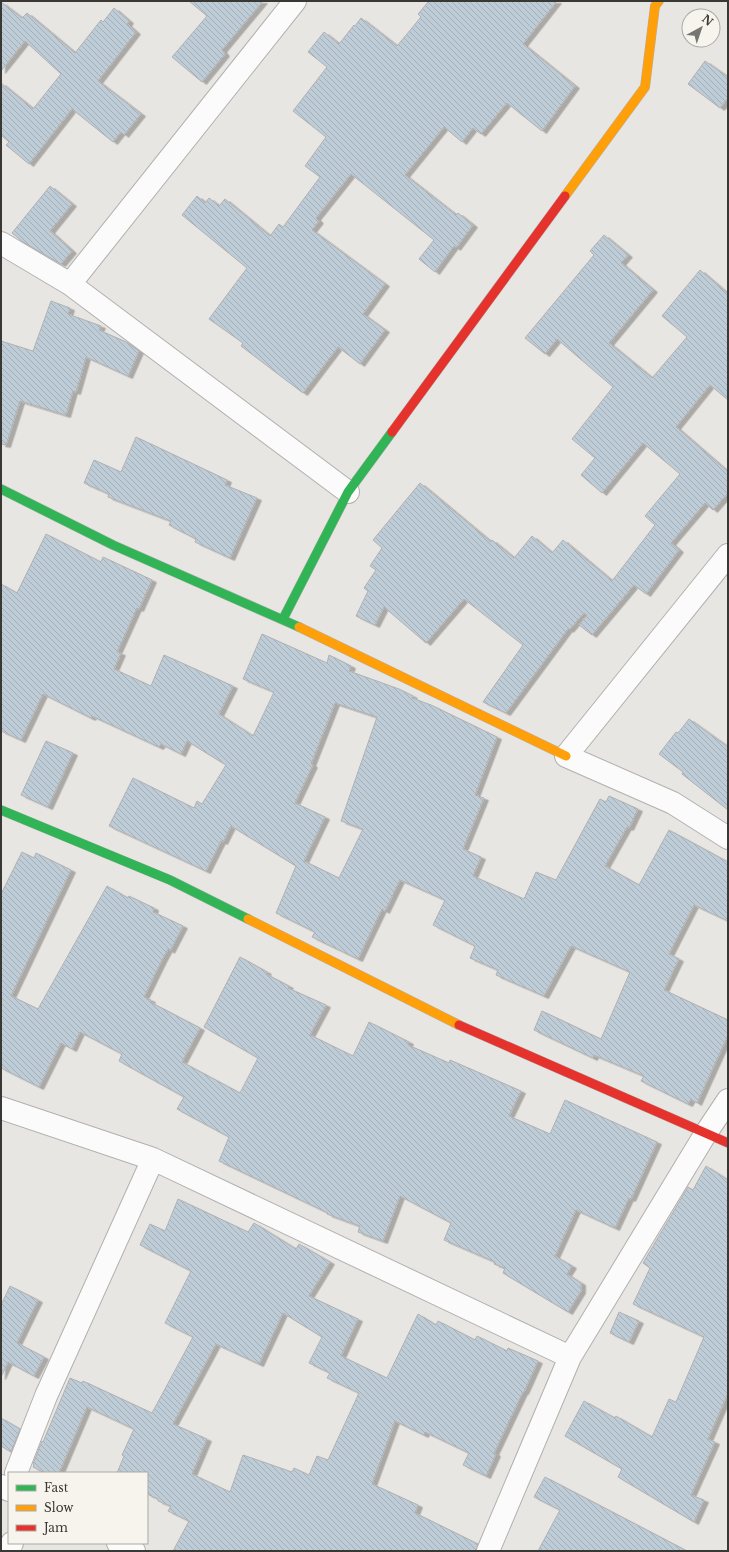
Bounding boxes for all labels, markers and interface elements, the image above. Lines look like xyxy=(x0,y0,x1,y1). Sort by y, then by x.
north arrow xyxy=(681,8,721,48)
text: N xyxy=(699,12,716,29)
legend xyxy=(8,1472,148,1544)
text: Fast xyxy=(44,1480,69,1495)
text: Slow xyxy=(44,1500,74,1515)
text: Jam xyxy=(42,1520,68,1535)

